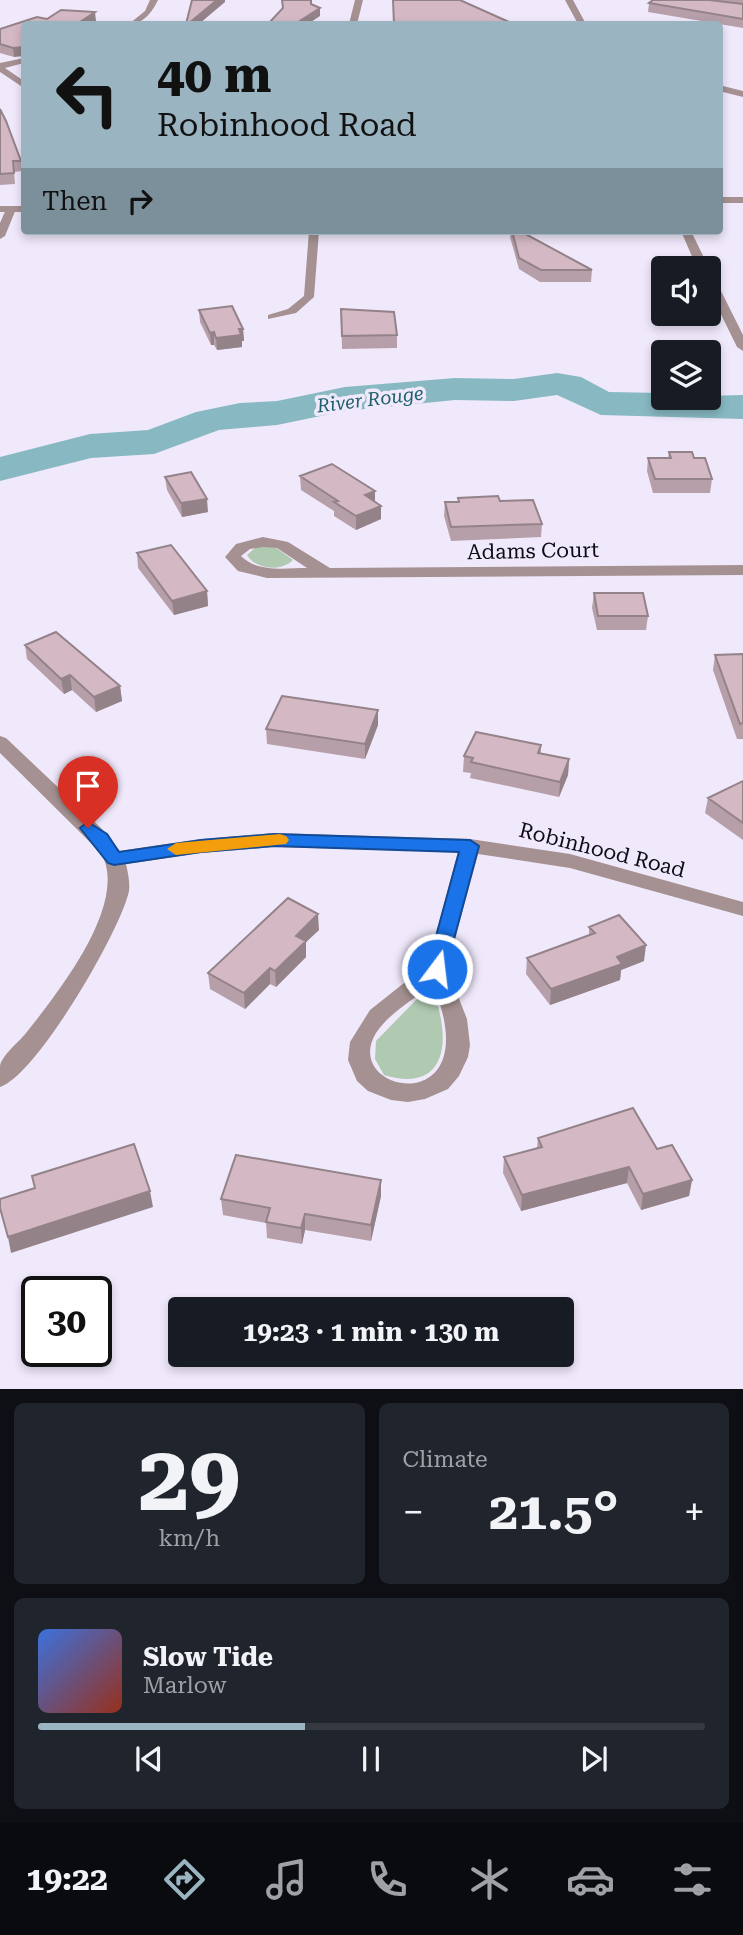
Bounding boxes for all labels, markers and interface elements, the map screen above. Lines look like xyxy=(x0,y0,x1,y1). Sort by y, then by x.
text: 40 m xyxy=(157,47,272,104)
icon: left xyxy=(42,49,133,140)
text: Robinhood Road xyxy=(157,106,417,144)
icon: right xyxy=(121,182,159,220)
text: Then xyxy=(42,186,107,216)
map controls xyxy=(651,256,721,410)
button: sound xyxy=(651,256,721,326)
button: layers xyxy=(651,340,721,410)
water label: River Rouge xyxy=(314,382,425,418)
street label: Adams Court xyxy=(467,538,599,564)
pin xyxy=(58,756,118,828)
icon: arrive xyxy=(69,767,107,805)
street label: Robinhood Road xyxy=(516,818,688,882)
position arrow xyxy=(400,932,474,1006)
speed limit sign: 30 xyxy=(21,1276,112,1367)
text: 19:23 · 1 min · 130 m xyxy=(243,1317,499,1347)
text: 29 xyxy=(138,1426,240,1532)
text: Climate xyxy=(403,1446,488,1473)
text: 21.5° xyxy=(489,1481,619,1542)
text: − xyxy=(403,1490,424,1534)
text: + xyxy=(684,1490,705,1534)
text: km/h xyxy=(158,1525,220,1552)
text: Slow Tide xyxy=(143,1642,273,1672)
text: Marlow xyxy=(143,1672,226,1699)
icon: previous xyxy=(130,1740,168,1778)
icon: pause xyxy=(352,1740,390,1778)
icon: next xyxy=(575,1740,613,1778)
icon: directions xyxy=(160,1855,209,1904)
icon: music xyxy=(262,1855,311,1904)
icon: phone xyxy=(363,1855,412,1904)
icon: climate xyxy=(465,1855,514,1904)
icon: car xyxy=(566,1855,615,1904)
icon: filters xyxy=(668,1855,717,1904)
text: 19:22 xyxy=(26,1860,108,1898)

